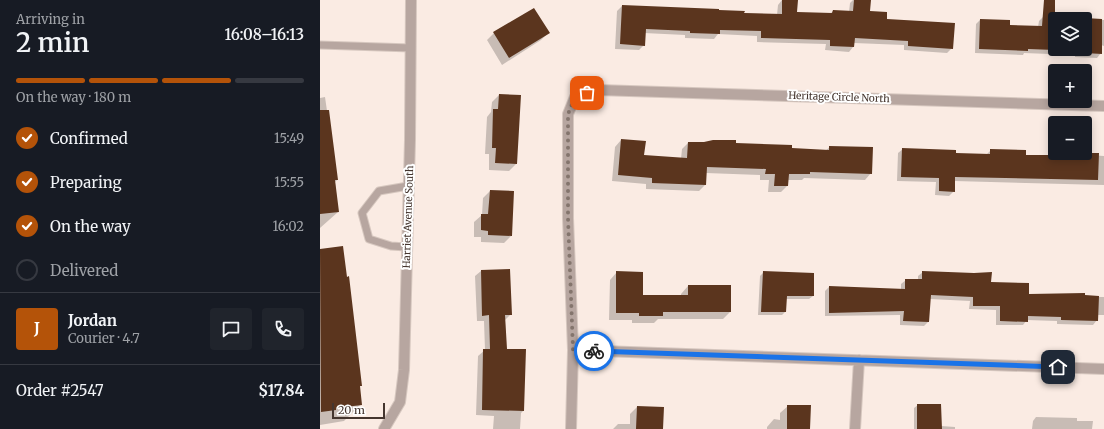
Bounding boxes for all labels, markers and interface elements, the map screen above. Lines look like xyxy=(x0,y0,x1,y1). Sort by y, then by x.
text: Arriving in xyxy=(16,11,85,28)
map controls xyxy=(1048,12,1092,160)
button: layers xyxy=(1048,12,1092,56)
text: 16:08–16:13 xyxy=(225,25,304,44)
text: 2 min xyxy=(16,26,89,59)
button: + xyxy=(1048,64,1092,108)
pin xyxy=(570,76,604,110)
icon: bag xyxy=(576,82,598,104)
text: On the way · 180 m xyxy=(16,89,131,106)
street label: Heritage Circle North xyxy=(788,89,890,105)
button: − xyxy=(1048,116,1092,160)
icon: check xyxy=(16,127,38,149)
text: Confirmed xyxy=(50,129,128,148)
text: 15:49 xyxy=(274,130,304,147)
street label: Harriet Avenue South xyxy=(400,165,416,269)
icon: check xyxy=(16,171,38,193)
text: Preparing xyxy=(50,173,122,192)
text: 15:55 xyxy=(274,174,304,191)
icon: check xyxy=(16,215,38,237)
text: On the way xyxy=(50,217,131,236)
text: 16:02 xyxy=(272,218,304,235)
text: Delivered xyxy=(50,261,118,280)
button: chat xyxy=(210,308,252,350)
button: phone xyxy=(262,308,304,350)
text: Jordan xyxy=(68,311,117,330)
text: J xyxy=(34,319,40,338)
text: Courier · 4.7 xyxy=(68,330,140,347)
courier xyxy=(574,331,614,371)
icon: bike xyxy=(583,340,605,362)
pin xyxy=(1041,350,1075,384)
icon: home xyxy=(1047,356,1069,378)
text: Order #2547 xyxy=(16,381,104,400)
text: $17.84 xyxy=(258,381,304,400)
scale bar xyxy=(332,401,385,420)
text: 20 m xyxy=(338,403,365,417)

